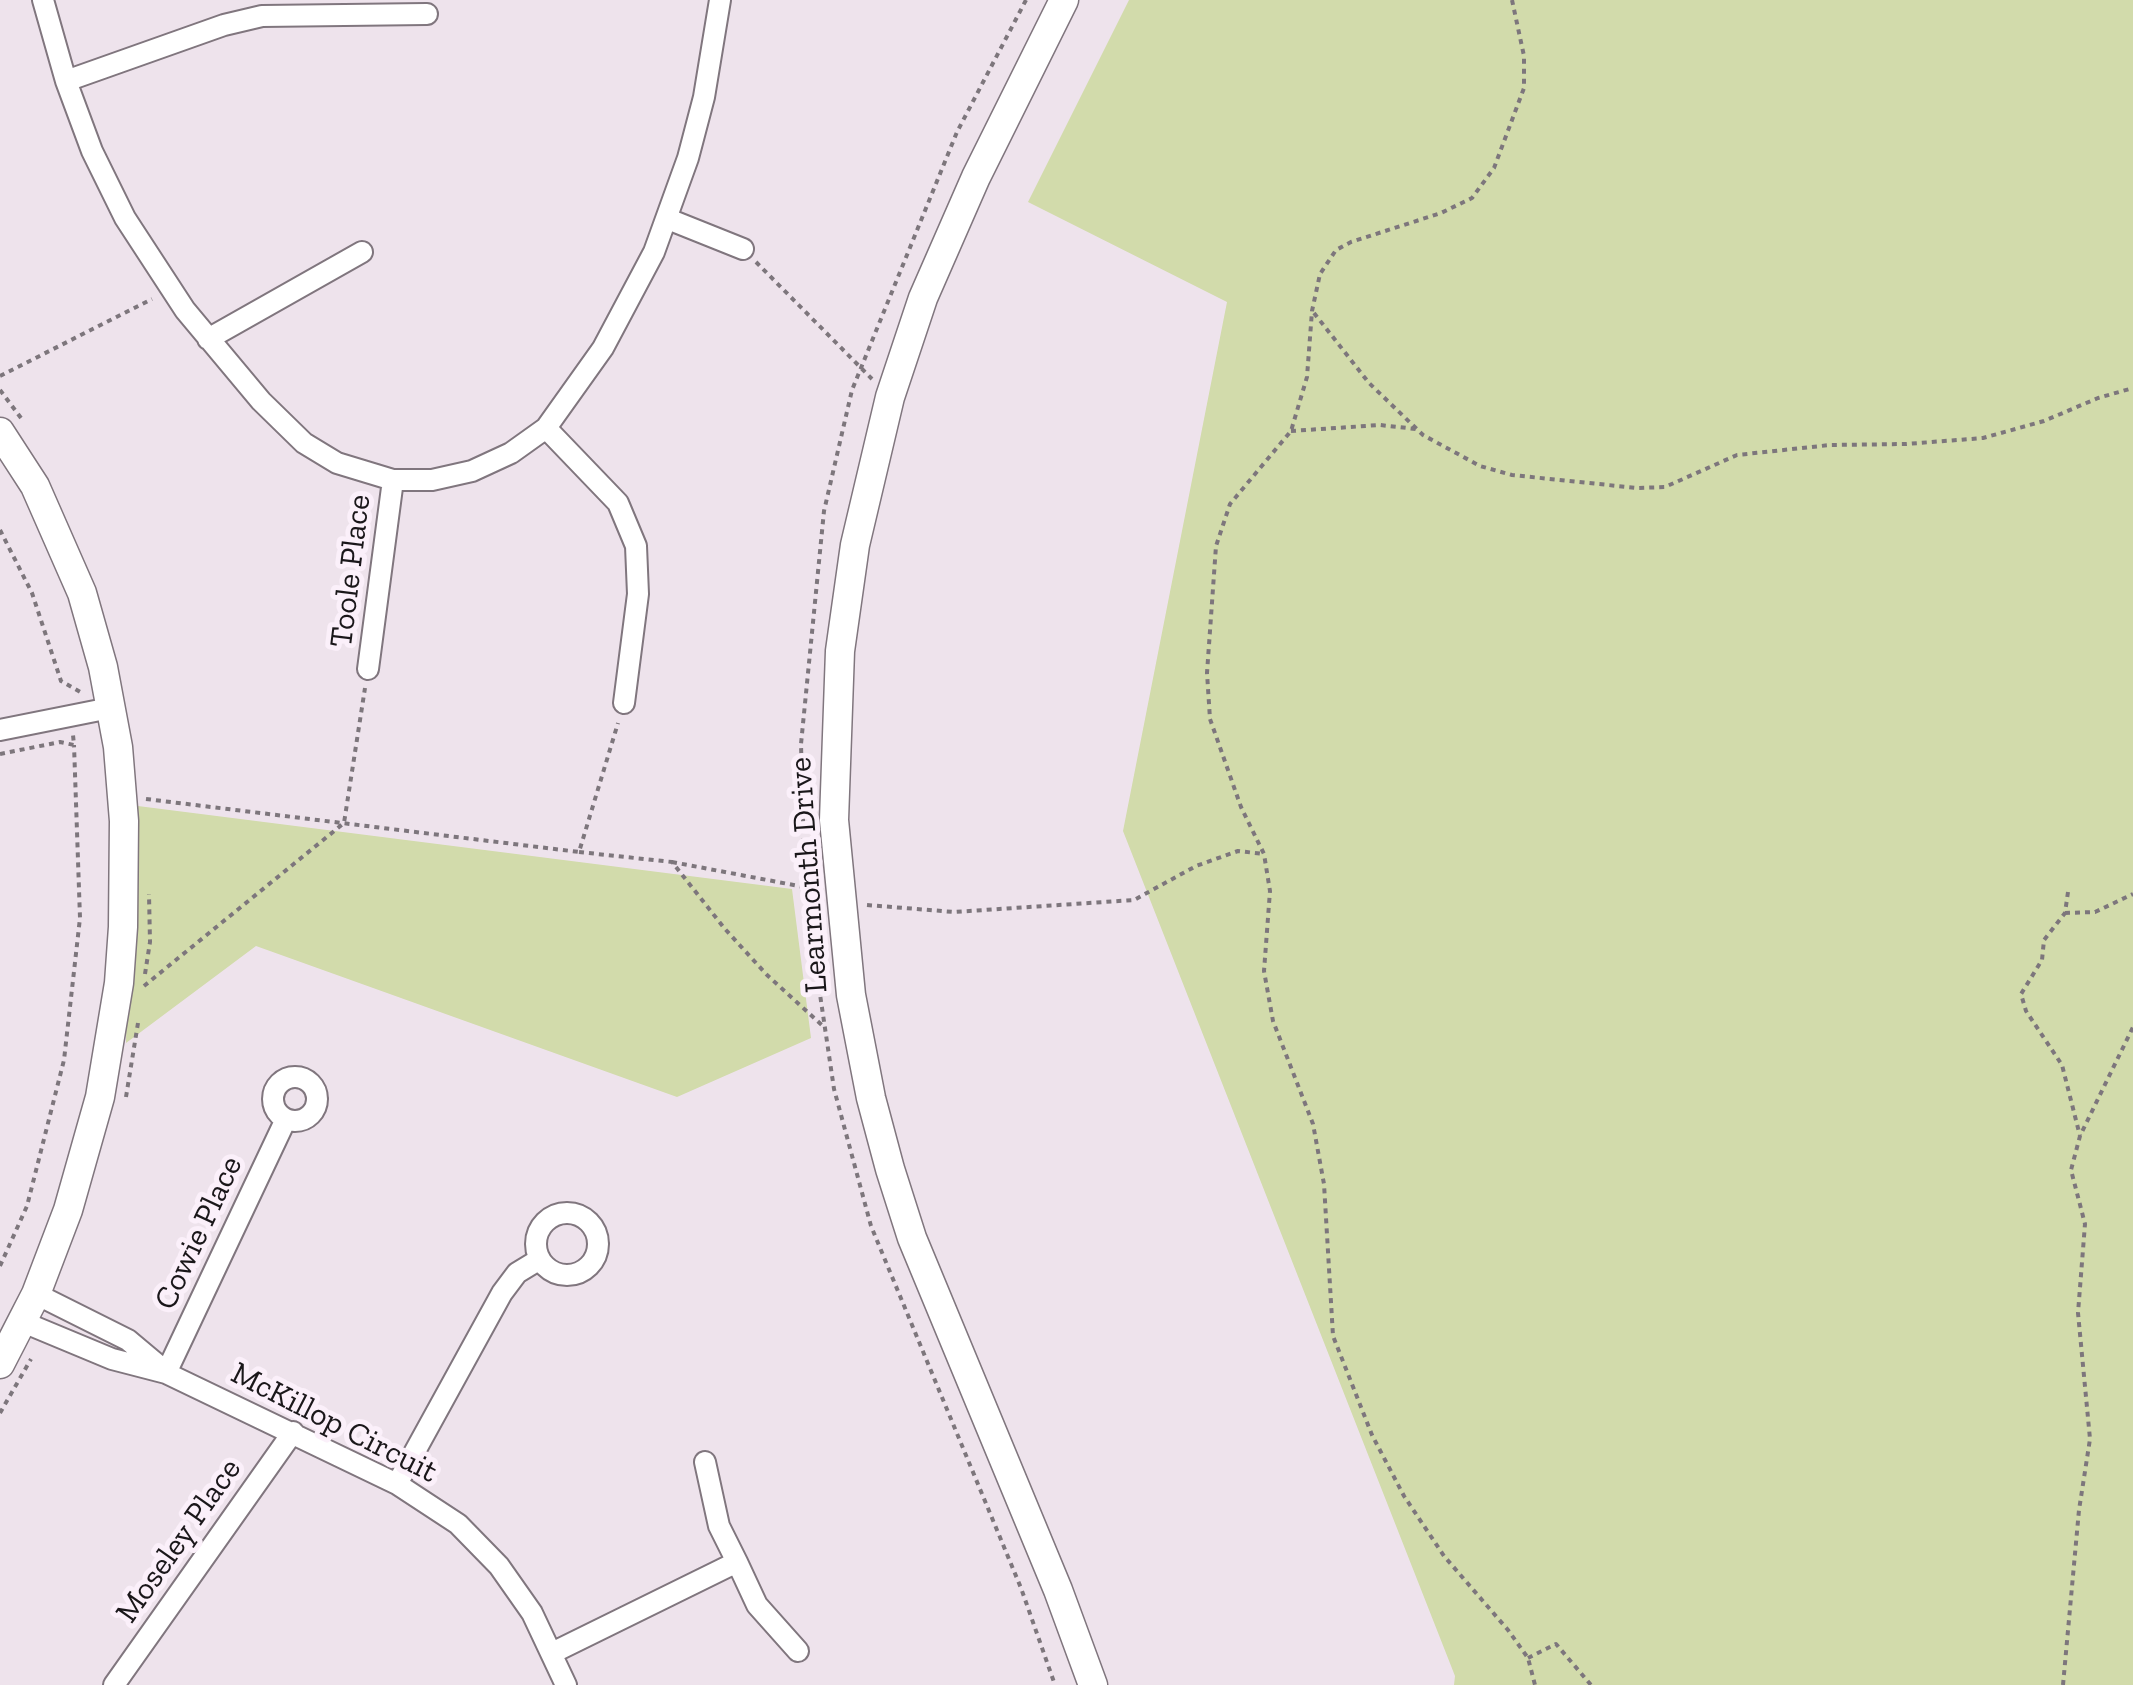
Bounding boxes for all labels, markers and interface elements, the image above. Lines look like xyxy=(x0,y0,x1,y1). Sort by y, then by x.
street label: Toole Place xyxy=(323,492,379,650)
street label: Learmonth Drive xyxy=(782,756,836,994)
street label: Cowie Place xyxy=(147,1150,251,1316)
street label: McKillop Circuit xyxy=(224,1355,444,1491)
street label: Moseley Place xyxy=(108,1451,250,1631)

